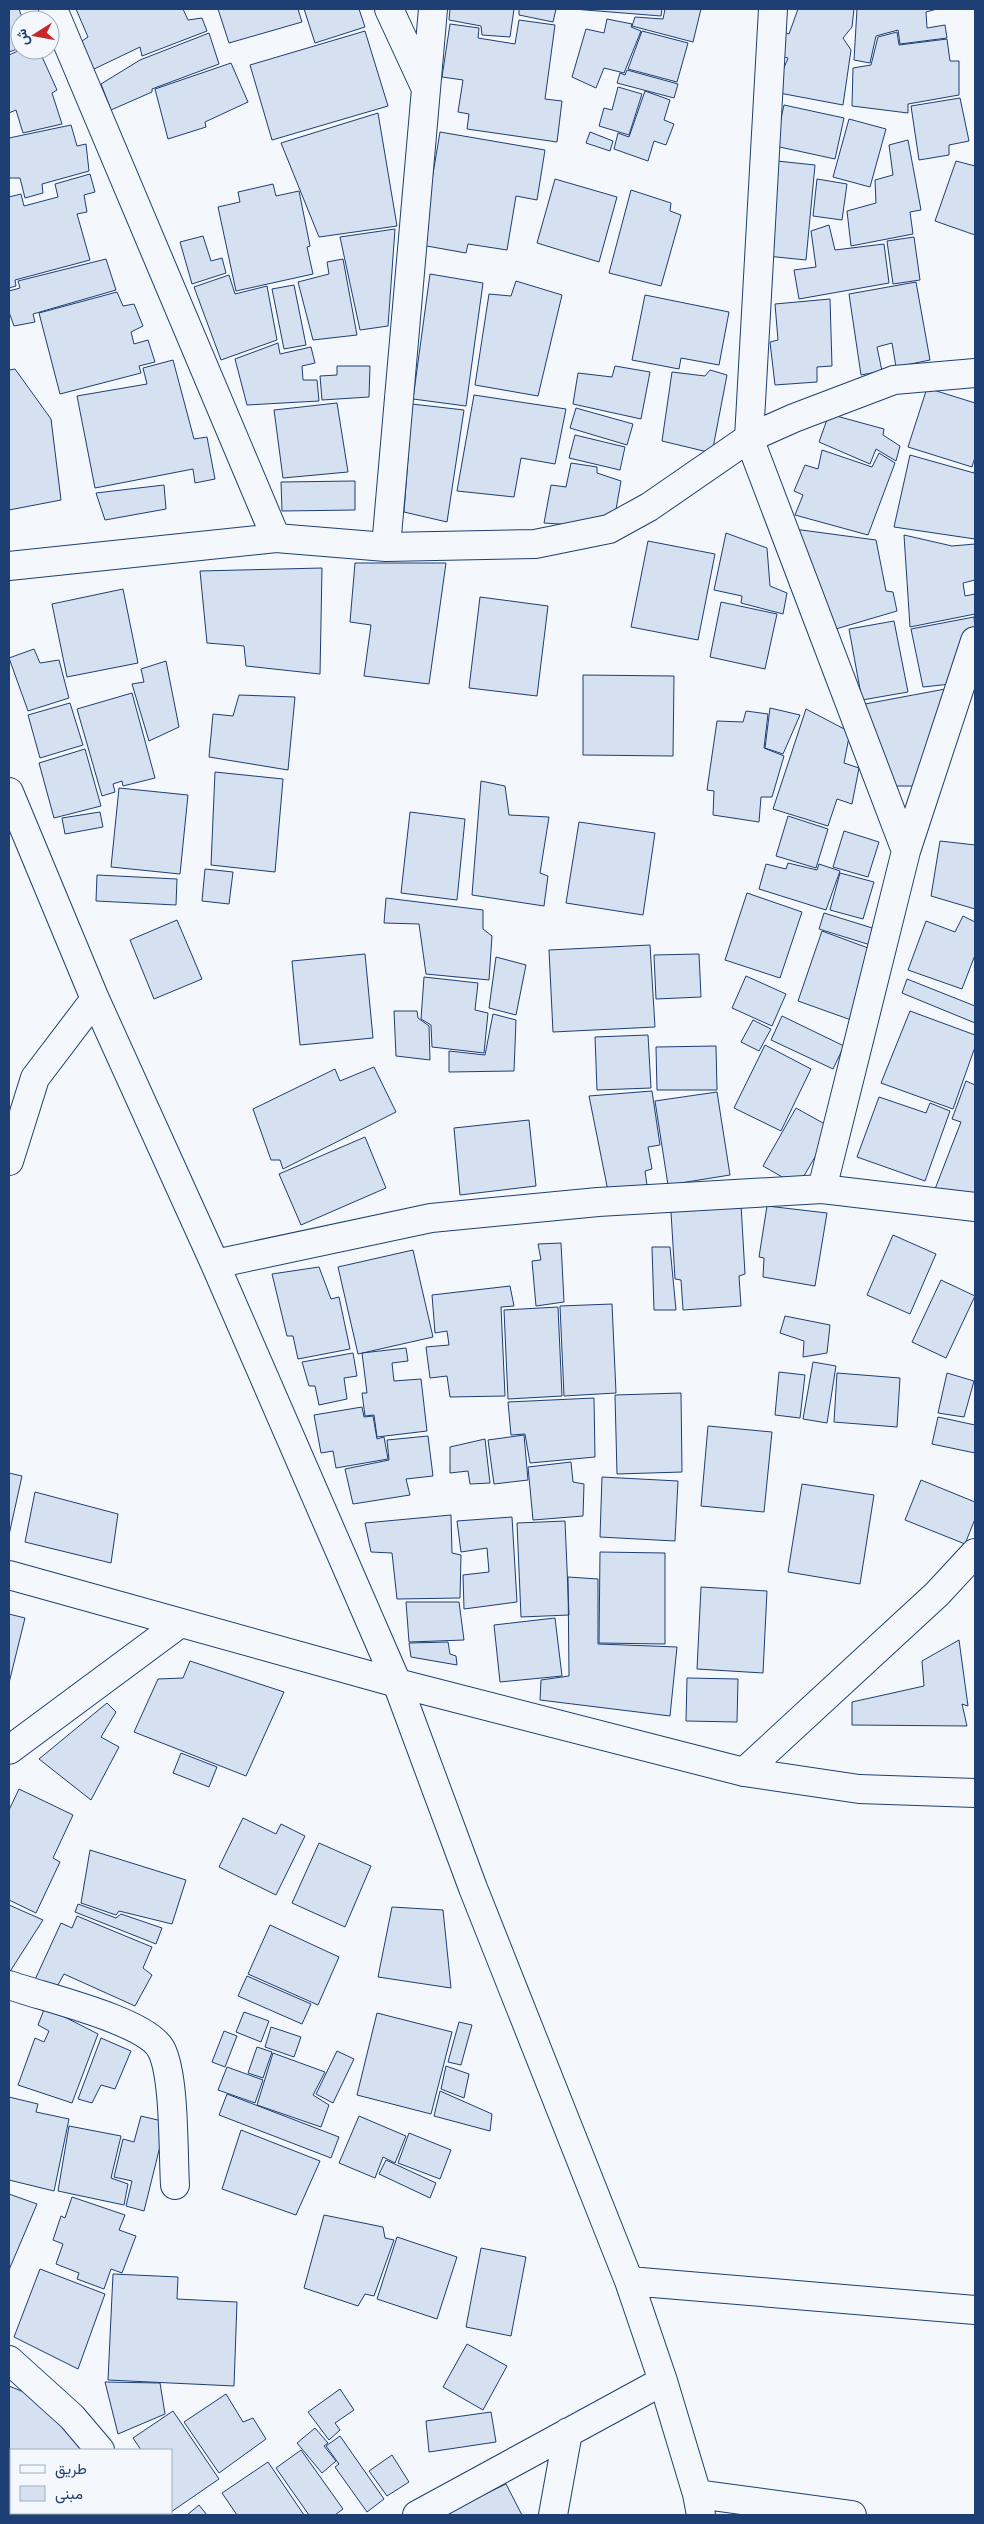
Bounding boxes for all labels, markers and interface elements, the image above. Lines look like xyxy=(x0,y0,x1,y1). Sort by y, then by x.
north arrow xyxy=(10,10,60,60)
text: ش xyxy=(13,27,33,47)
legend xyxy=(10,2449,172,2514)
text: طريق xyxy=(55,2460,87,2479)
text: مبنى xyxy=(55,2485,83,2504)

